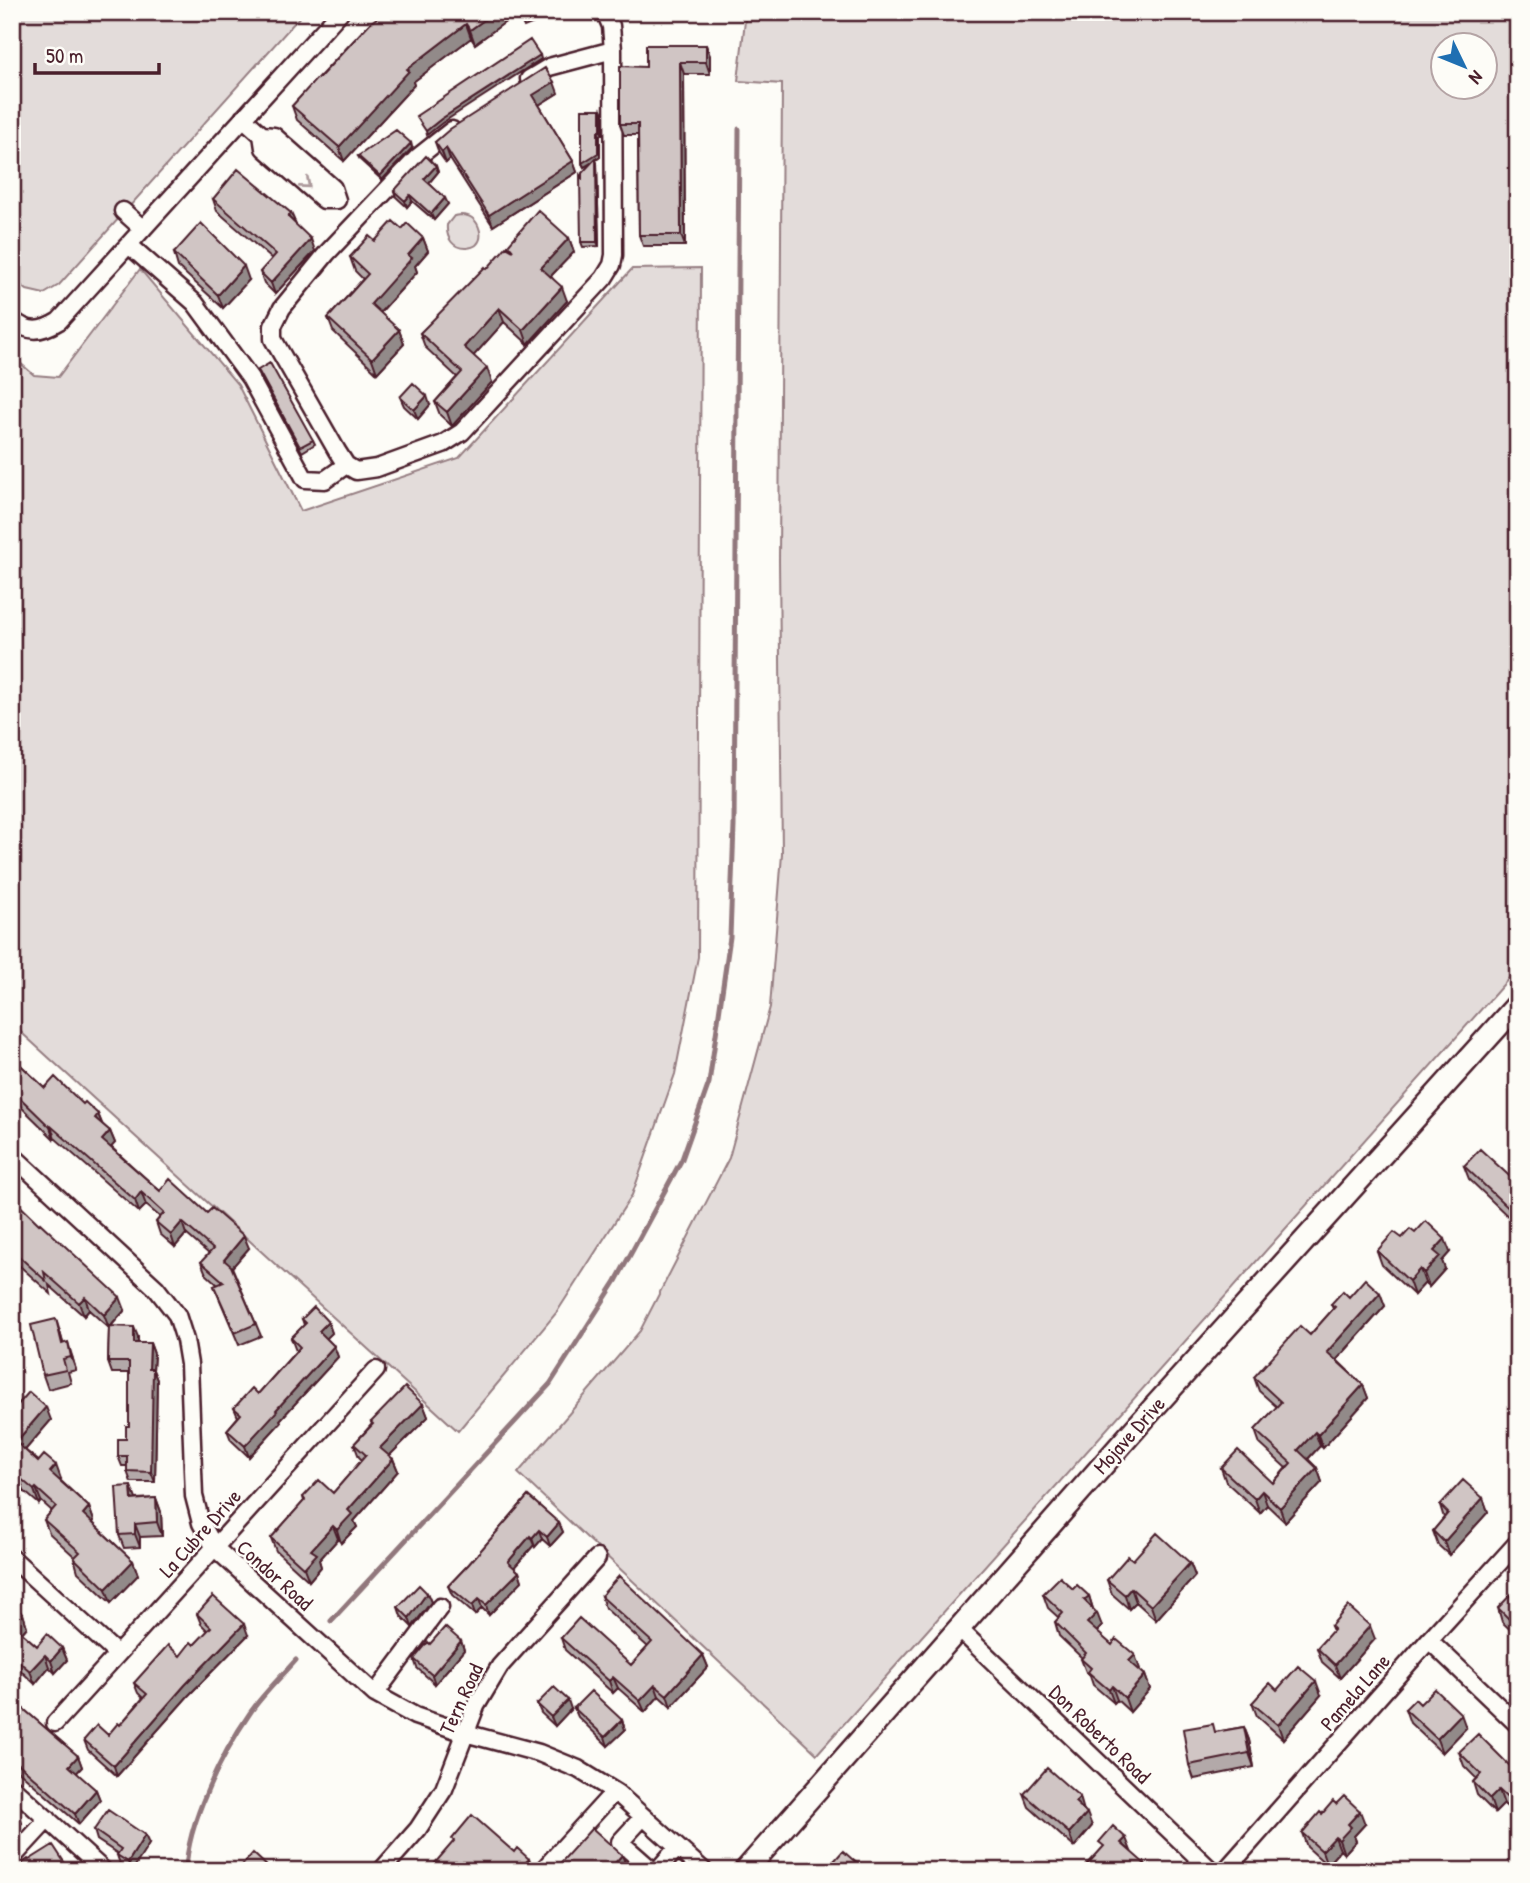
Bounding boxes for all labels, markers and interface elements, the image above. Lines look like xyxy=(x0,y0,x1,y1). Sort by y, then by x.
scale bar xyxy=(35,32,159,76)
north arrow xyxy=(1428,32,1498,102)
text: 50 m xyxy=(46,41,83,70)
text: N xyxy=(1463,65,1489,90)
one-way arrow xyxy=(297,176,310,188)
street label: Mojave Drive xyxy=(1086,1390,1172,1480)
street label: La Cubre Drive xyxy=(152,1482,248,1584)
street label: Condor Road xyxy=(231,1533,319,1617)
street label: Pamela Lane xyxy=(1313,1647,1397,1737)
street label: Tern Road xyxy=(432,1659,490,1739)
street label: Don Roberto Road xyxy=(1043,1678,1157,1790)

